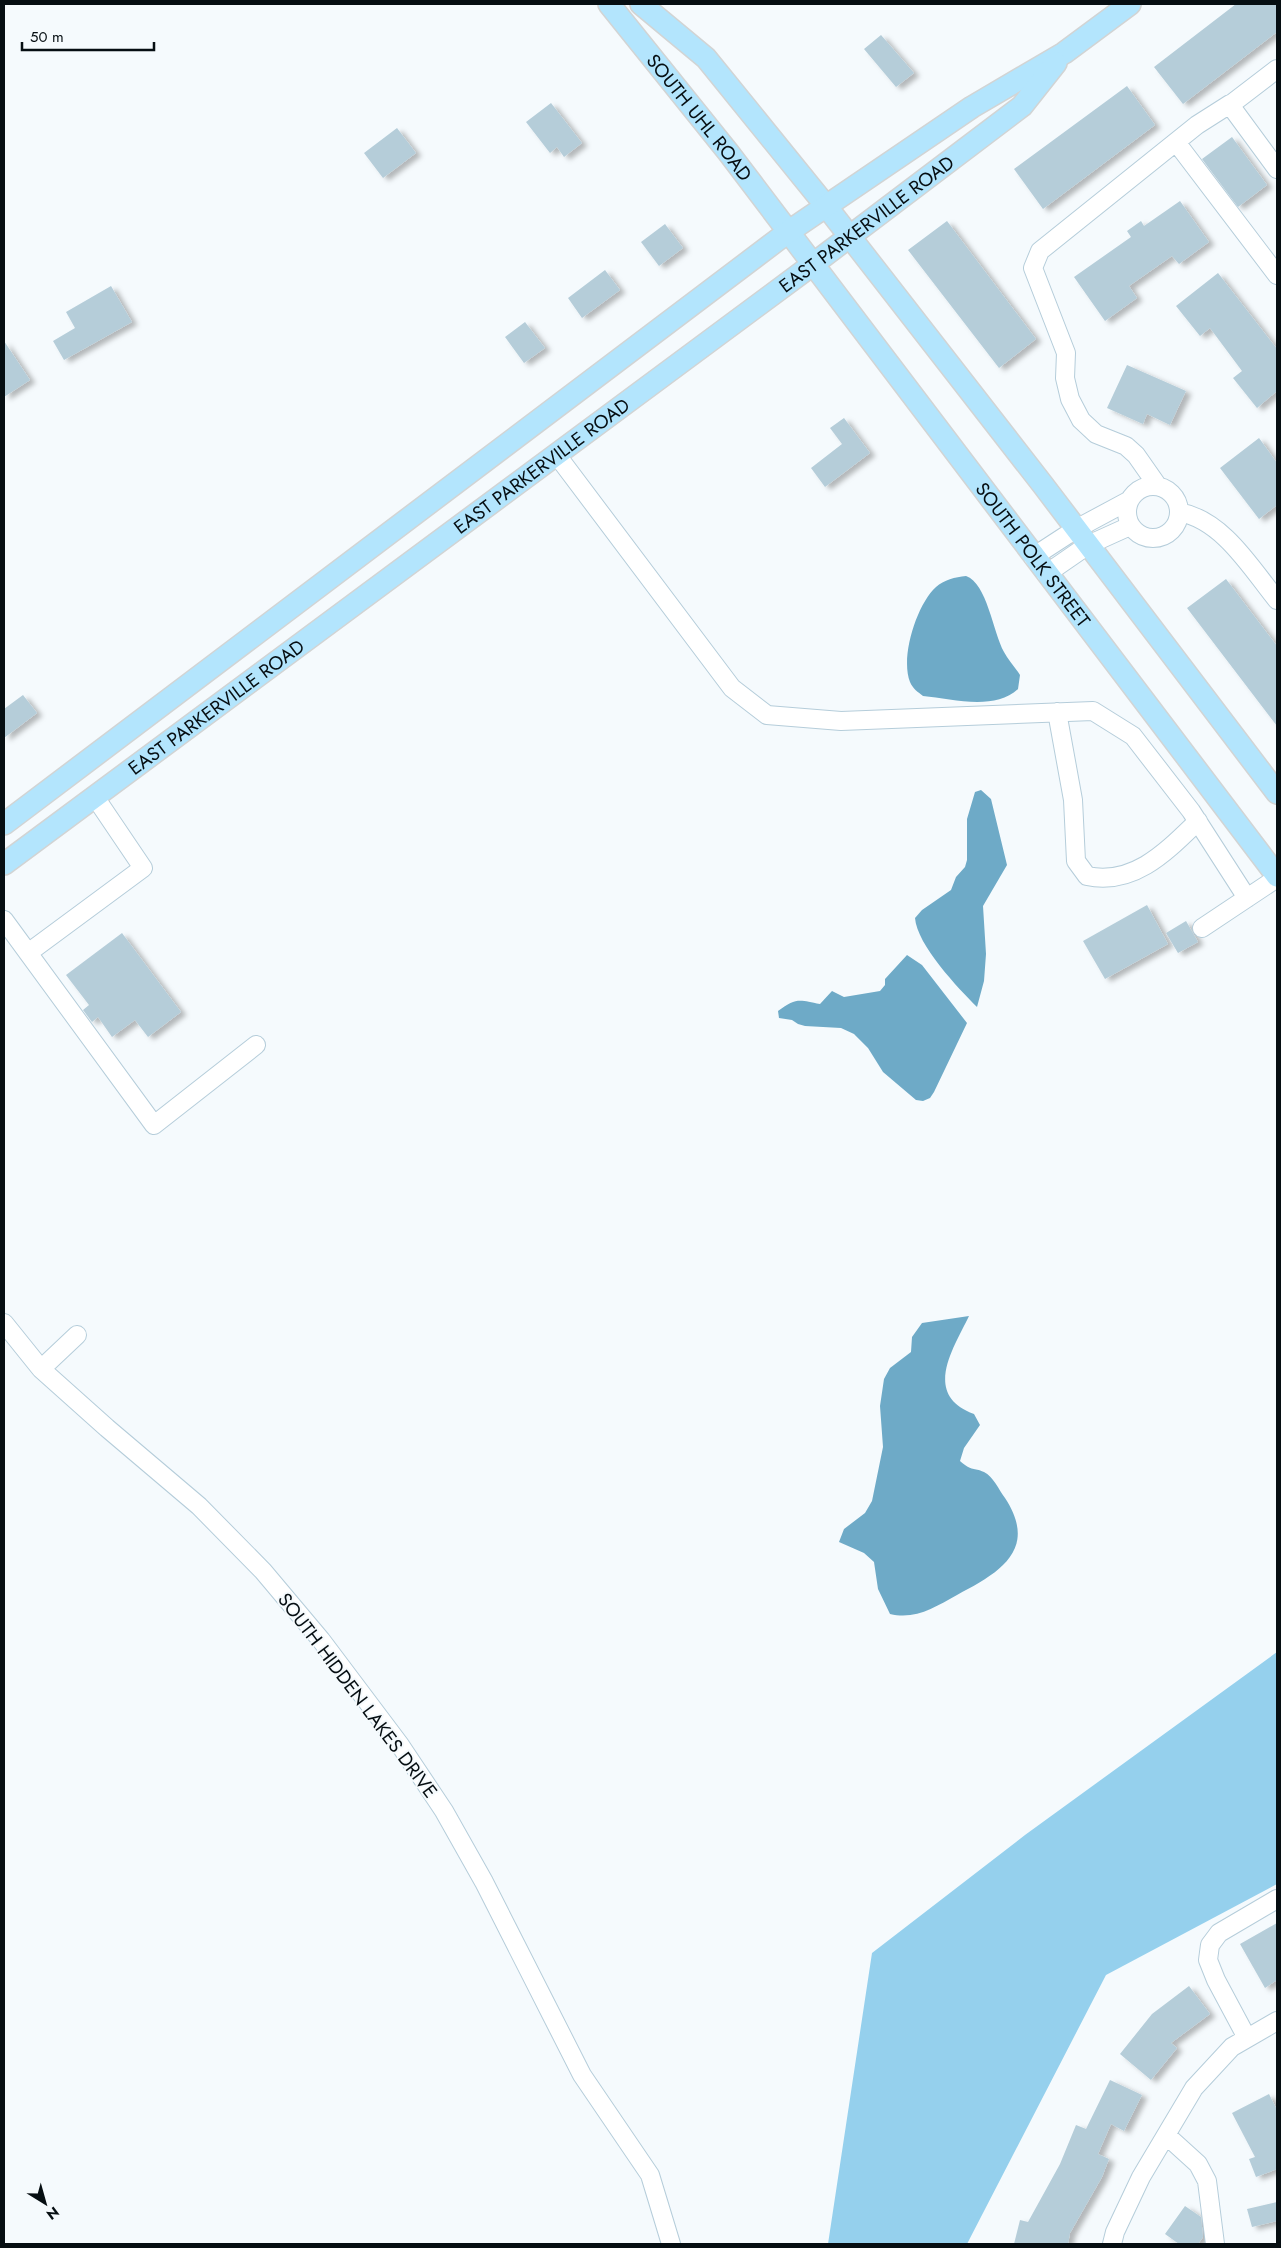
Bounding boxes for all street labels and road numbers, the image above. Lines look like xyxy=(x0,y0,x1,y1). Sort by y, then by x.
street label: SOUTH UHL ROAD xyxy=(640,48,758,187)
street label: EAST PARKERVILLE ROAD xyxy=(773,149,960,299)
street label: EAST PARKERVILLE ROAD xyxy=(448,392,635,540)
street label: SOUTH POLK STREET xyxy=(969,477,1097,633)
street label: EAST PARKERVILLE ROAD xyxy=(123,633,310,781)
street label: SOUTH HIDDEN LAKES DRIVE xyxy=(271,1587,444,1803)

